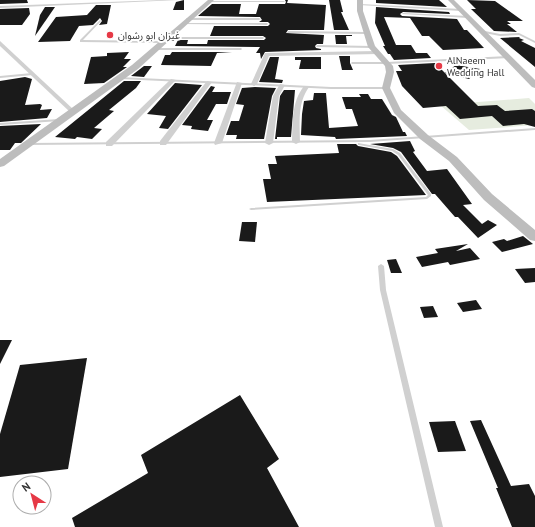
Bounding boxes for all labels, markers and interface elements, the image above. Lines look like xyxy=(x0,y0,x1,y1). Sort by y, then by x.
place label: غيزان ابو رشوان xyxy=(118,29,180,42)
marker: غيزان ابو رشوان xyxy=(105,30,115,40)
place label: AlNaeem Wedding Hall xyxy=(447,54,504,79)
marker: AlNaeem Wedding Hall xyxy=(434,61,444,71)
north arrow xyxy=(12,475,52,515)
text: N xyxy=(19,479,33,495)

